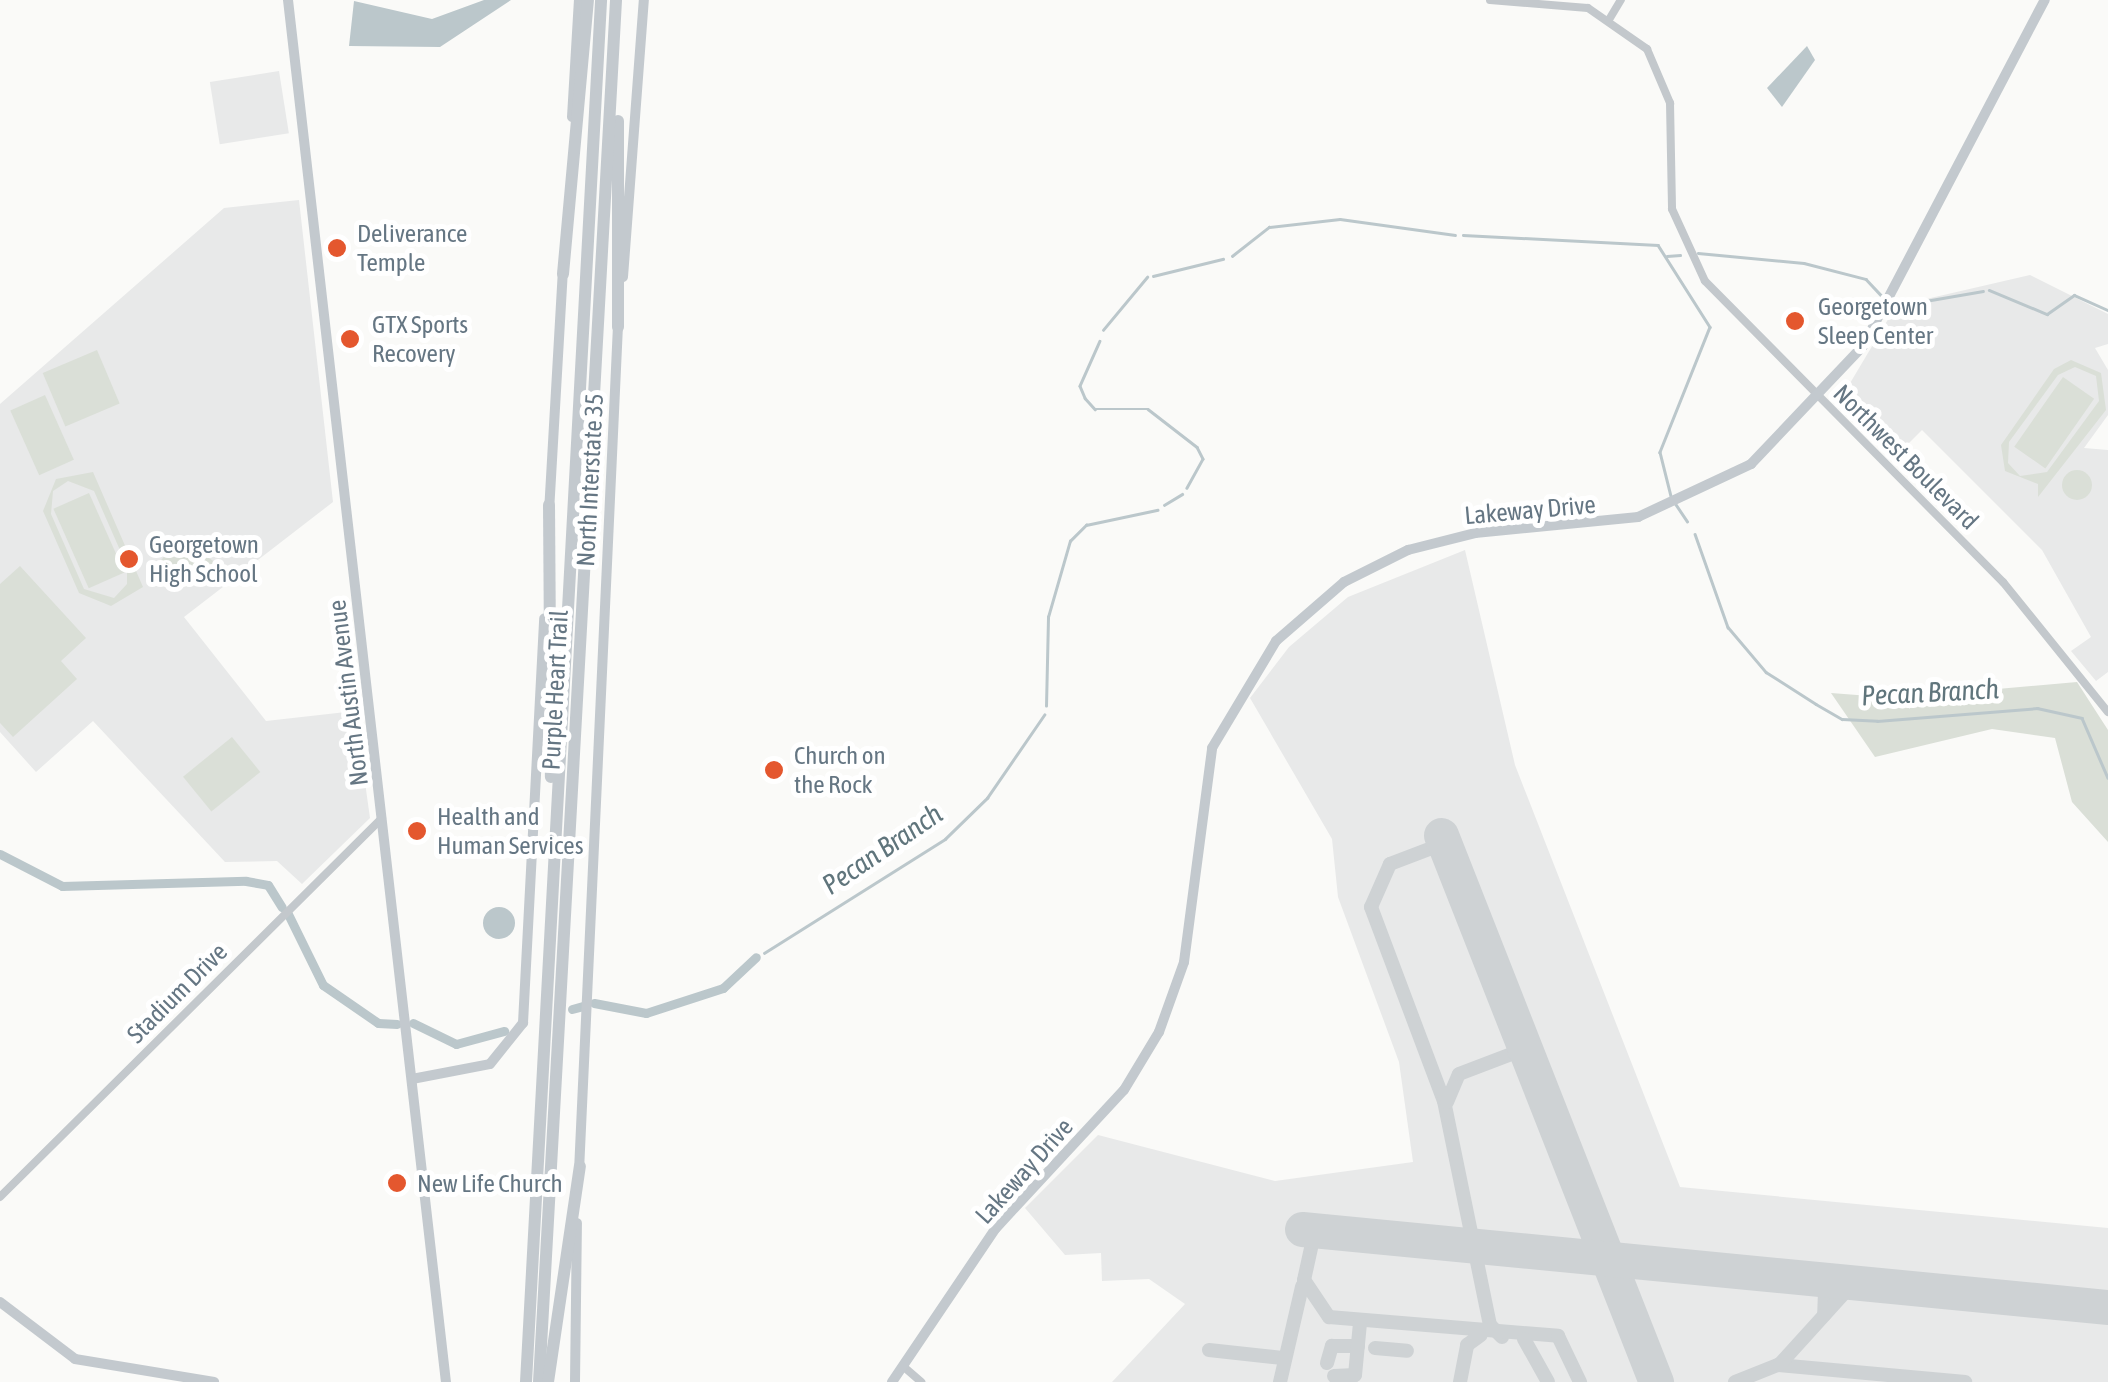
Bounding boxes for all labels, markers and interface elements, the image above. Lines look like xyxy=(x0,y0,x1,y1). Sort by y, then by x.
place label: Deliverance Temple xyxy=(357,219,467,278)
marker: Deliverance Temple xyxy=(326,237,348,259)
place label: Georgetown Sleep Center xyxy=(1818,292,1933,351)
marker: Georgetown Sleep Center xyxy=(1782,308,1808,334)
place label: GTX Sports Recovery xyxy=(372,310,468,369)
marker: GTX Sports Recovery xyxy=(337,326,363,352)
street label: Northwest Boulevard xyxy=(1827,378,1985,536)
street label: North Interstate 35 xyxy=(570,393,610,567)
street label: Lakeway Drive xyxy=(1463,489,1597,531)
place label: Georgetown High School xyxy=(149,530,259,589)
marker: Georgetown High School xyxy=(118,548,140,570)
street label: North Austin Avenue xyxy=(322,598,374,788)
street label: Purple Heart Trail xyxy=(536,609,574,771)
water label: Pecan Branch xyxy=(1860,672,2000,712)
place label: Church on the Rock xyxy=(794,741,885,800)
marker: Church on the Rock xyxy=(763,759,785,781)
water label: Pecan Branch xyxy=(816,797,948,901)
place label: Health and Human Services xyxy=(437,802,583,861)
marker: Health and Human Services xyxy=(406,820,428,842)
street label: Stadium Drive xyxy=(121,937,233,1049)
street label: Lakeway Drive xyxy=(969,1112,1079,1230)
place label: New Life Church xyxy=(417,1168,562,1198)
marker: New Life Church xyxy=(386,1172,408,1194)

